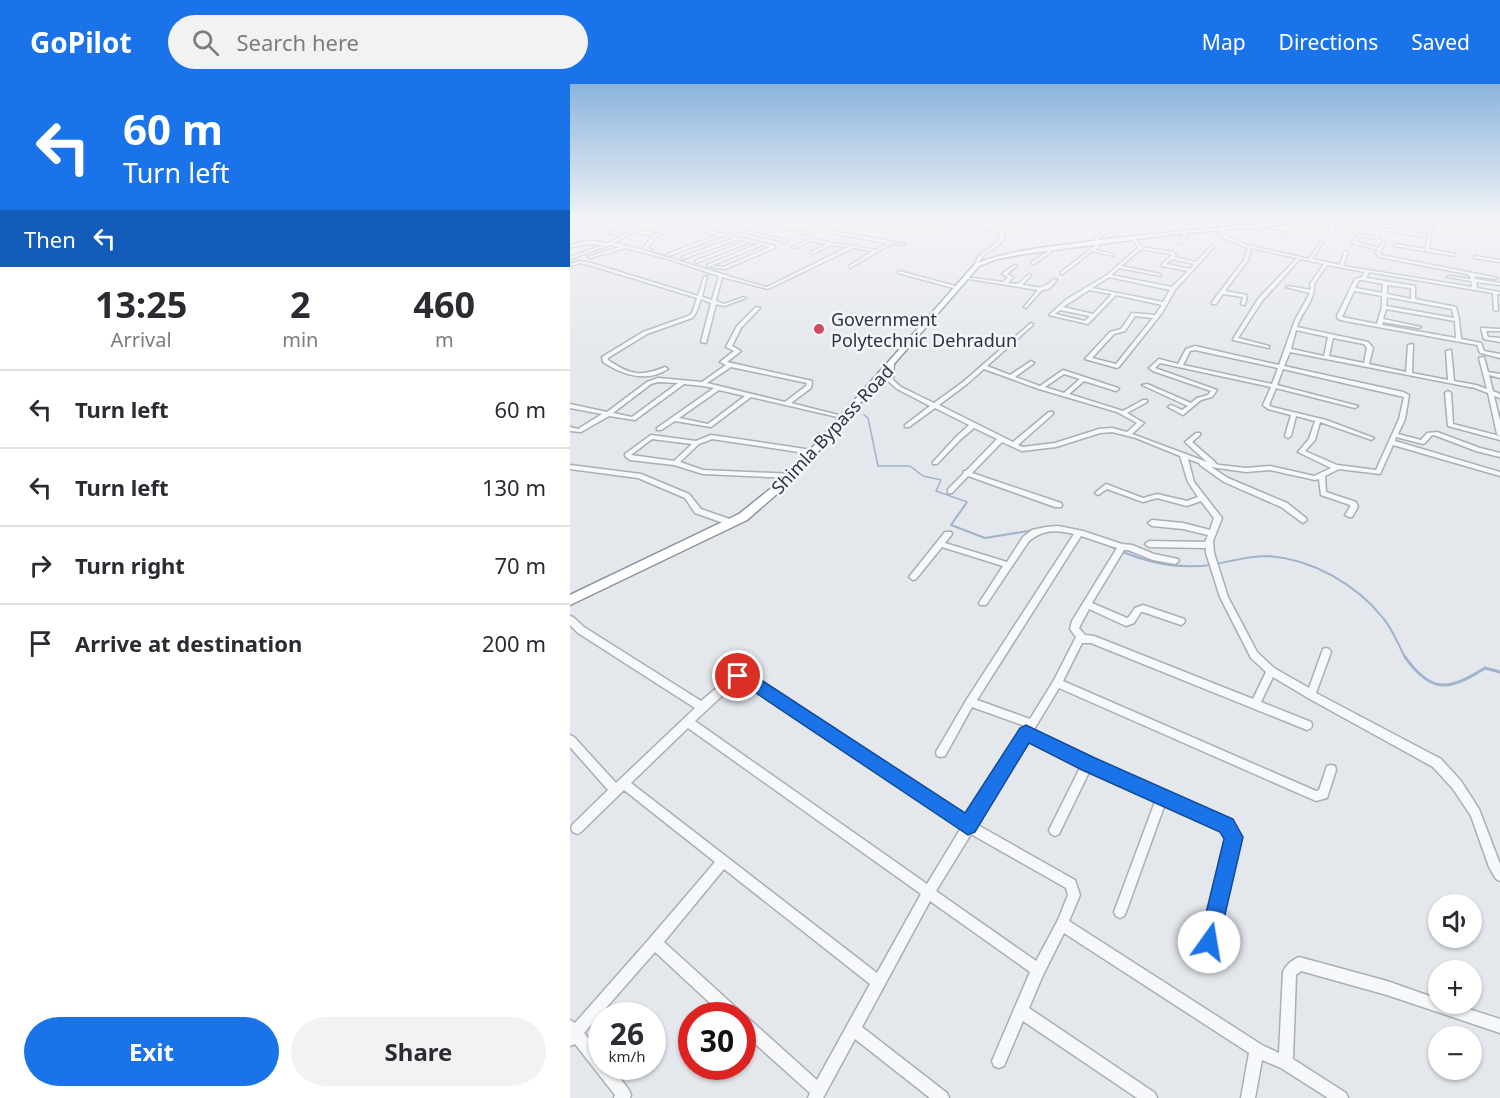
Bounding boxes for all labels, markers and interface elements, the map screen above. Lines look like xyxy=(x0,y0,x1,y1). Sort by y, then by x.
search box xyxy=(168,15,588,69)
text: GoPilot xyxy=(30,23,132,61)
icon: search xyxy=(189,26,222,59)
text: Search here xyxy=(237,27,359,57)
text: Map xyxy=(1202,28,1246,56)
text: Directions xyxy=(1279,28,1378,56)
text: Saved xyxy=(1411,28,1470,56)
text: 60 m xyxy=(123,100,223,157)
icon: left xyxy=(24,108,102,186)
text: Turn left xyxy=(123,154,229,191)
icon: left xyxy=(88,222,121,255)
text: Then xyxy=(24,224,76,254)
text: 13:25 xyxy=(95,280,187,329)
text: 2 xyxy=(290,280,311,329)
text: 460 xyxy=(413,280,475,329)
place label: Government Polytechnic Dehradun xyxy=(831,307,1017,352)
marker: Government Polytechnic Dehradun xyxy=(812,322,826,336)
text: Arrival xyxy=(111,326,172,353)
text: min xyxy=(282,326,318,353)
text: m xyxy=(435,326,454,353)
street label: Shimla Bypass Road xyxy=(766,359,898,499)
icon: left xyxy=(24,393,57,426)
text: Turn left xyxy=(75,394,169,424)
text: 60 m xyxy=(495,394,546,424)
icon: left xyxy=(24,471,57,504)
text: Turn left xyxy=(75,472,169,502)
text: 130 m xyxy=(482,472,546,502)
icon: right xyxy=(24,549,57,582)
text: Turn right xyxy=(75,550,185,580)
text: 70 m xyxy=(495,550,546,580)
icon: arrive xyxy=(24,627,57,660)
text: Arrive at destination xyxy=(75,628,302,658)
text: 200 m xyxy=(482,628,546,658)
pin xyxy=(712,650,763,701)
icon: arrive xyxy=(721,659,754,692)
map controls xyxy=(1428,894,1482,1080)
button: sound xyxy=(1428,894,1482,948)
position arrow xyxy=(1177,910,1241,974)
button: + xyxy=(1428,960,1482,1014)
speed limit sign: 30 xyxy=(678,1002,756,1080)
text: 26 xyxy=(610,1013,644,1054)
button: Exit xyxy=(24,1017,279,1086)
button: Share xyxy=(291,1017,546,1086)
button: − xyxy=(1428,1026,1482,1080)
text: km/h xyxy=(609,1046,645,1066)

